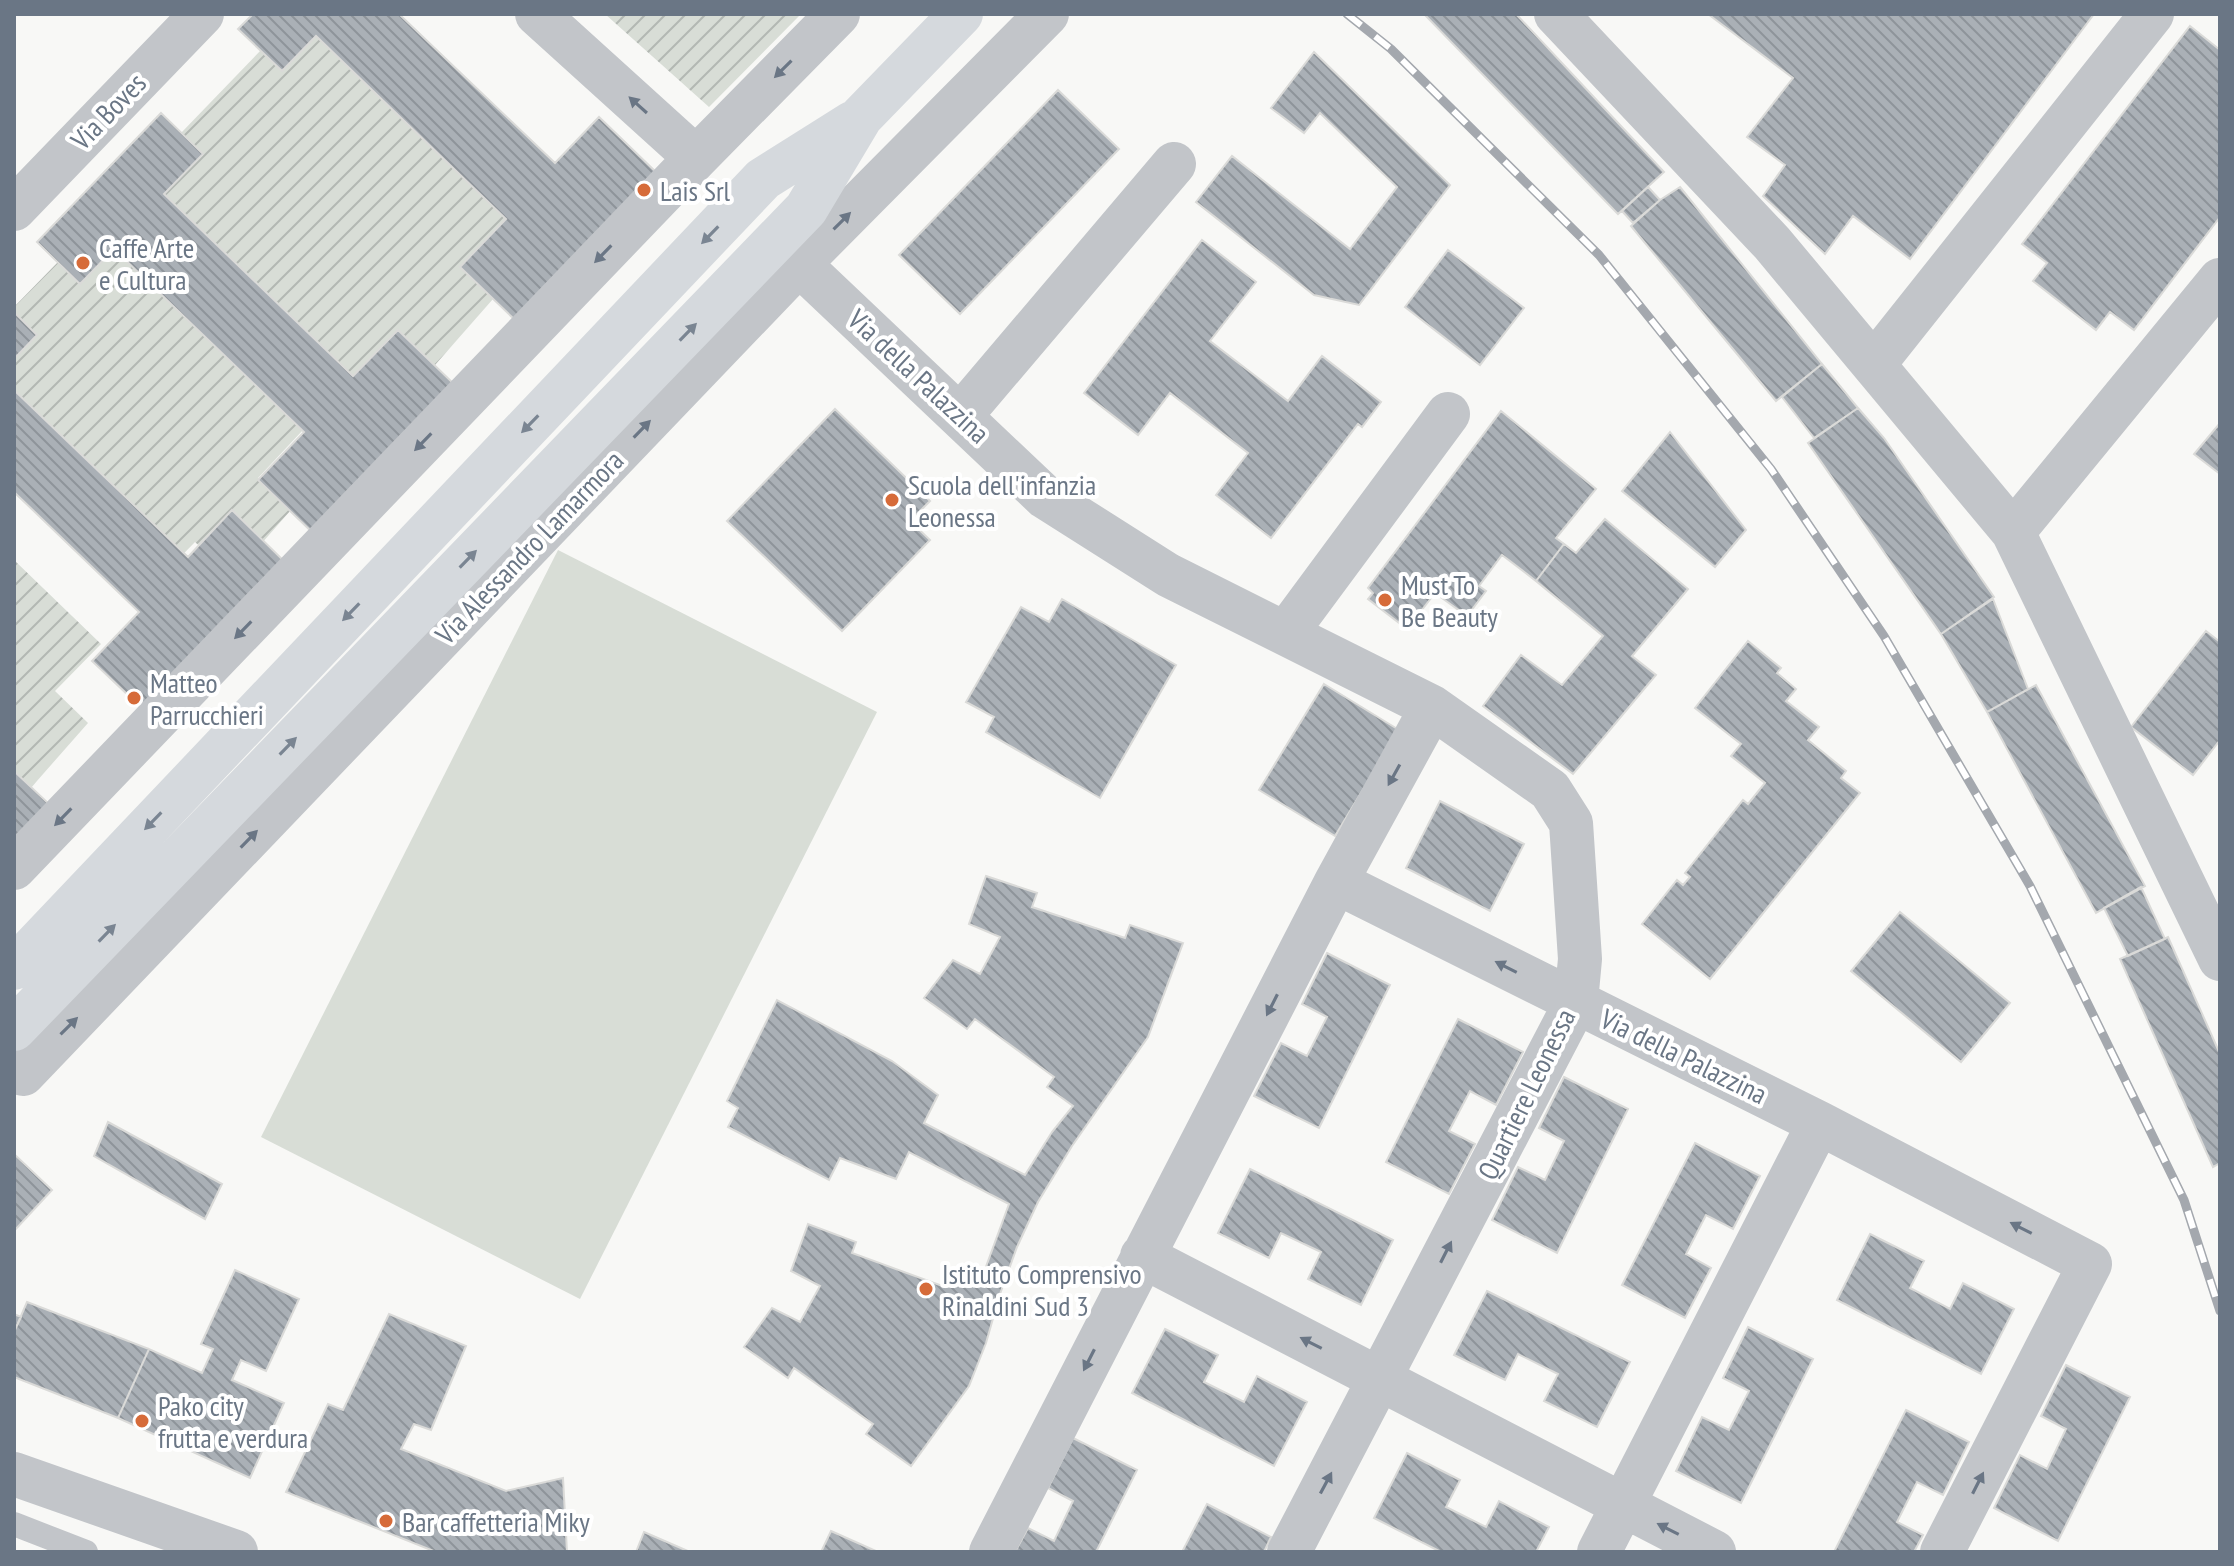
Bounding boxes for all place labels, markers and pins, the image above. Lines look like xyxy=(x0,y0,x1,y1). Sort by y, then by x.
place label: Lais Srl xyxy=(660,172,731,209)
marker: Lais Srl xyxy=(635,181,653,199)
place label: Caffe Arte e Cultura xyxy=(99,229,194,298)
marker: Caffe Arte e Cultura xyxy=(74,254,92,272)
place label: Scuola dell'infanzia Leonessa xyxy=(908,466,1096,535)
marker: Scuola dell'infanzia Leonessa xyxy=(883,491,901,509)
place label: Must To Be Beauty xyxy=(1401,566,1498,635)
marker: Must To Be Beauty xyxy=(1376,591,1394,609)
place label: Matteo Parrucchieri xyxy=(150,664,264,733)
marker: Matteo Parrucchieri xyxy=(125,689,143,707)
place label: Istituto Comprensivo Rinaldini Sud 3 xyxy=(942,1255,1142,1324)
marker: Istituto Comprensivo Rinaldini Sud 3 xyxy=(917,1280,935,1298)
place label: Pako city frutta e verdura xyxy=(158,1387,308,1456)
marker: Pako city frutta e verdura xyxy=(133,1412,151,1430)
place label: Bar caffetteria Miky xyxy=(402,1503,590,1540)
marker: Bar caffetteria Miky xyxy=(377,1512,395,1530)

